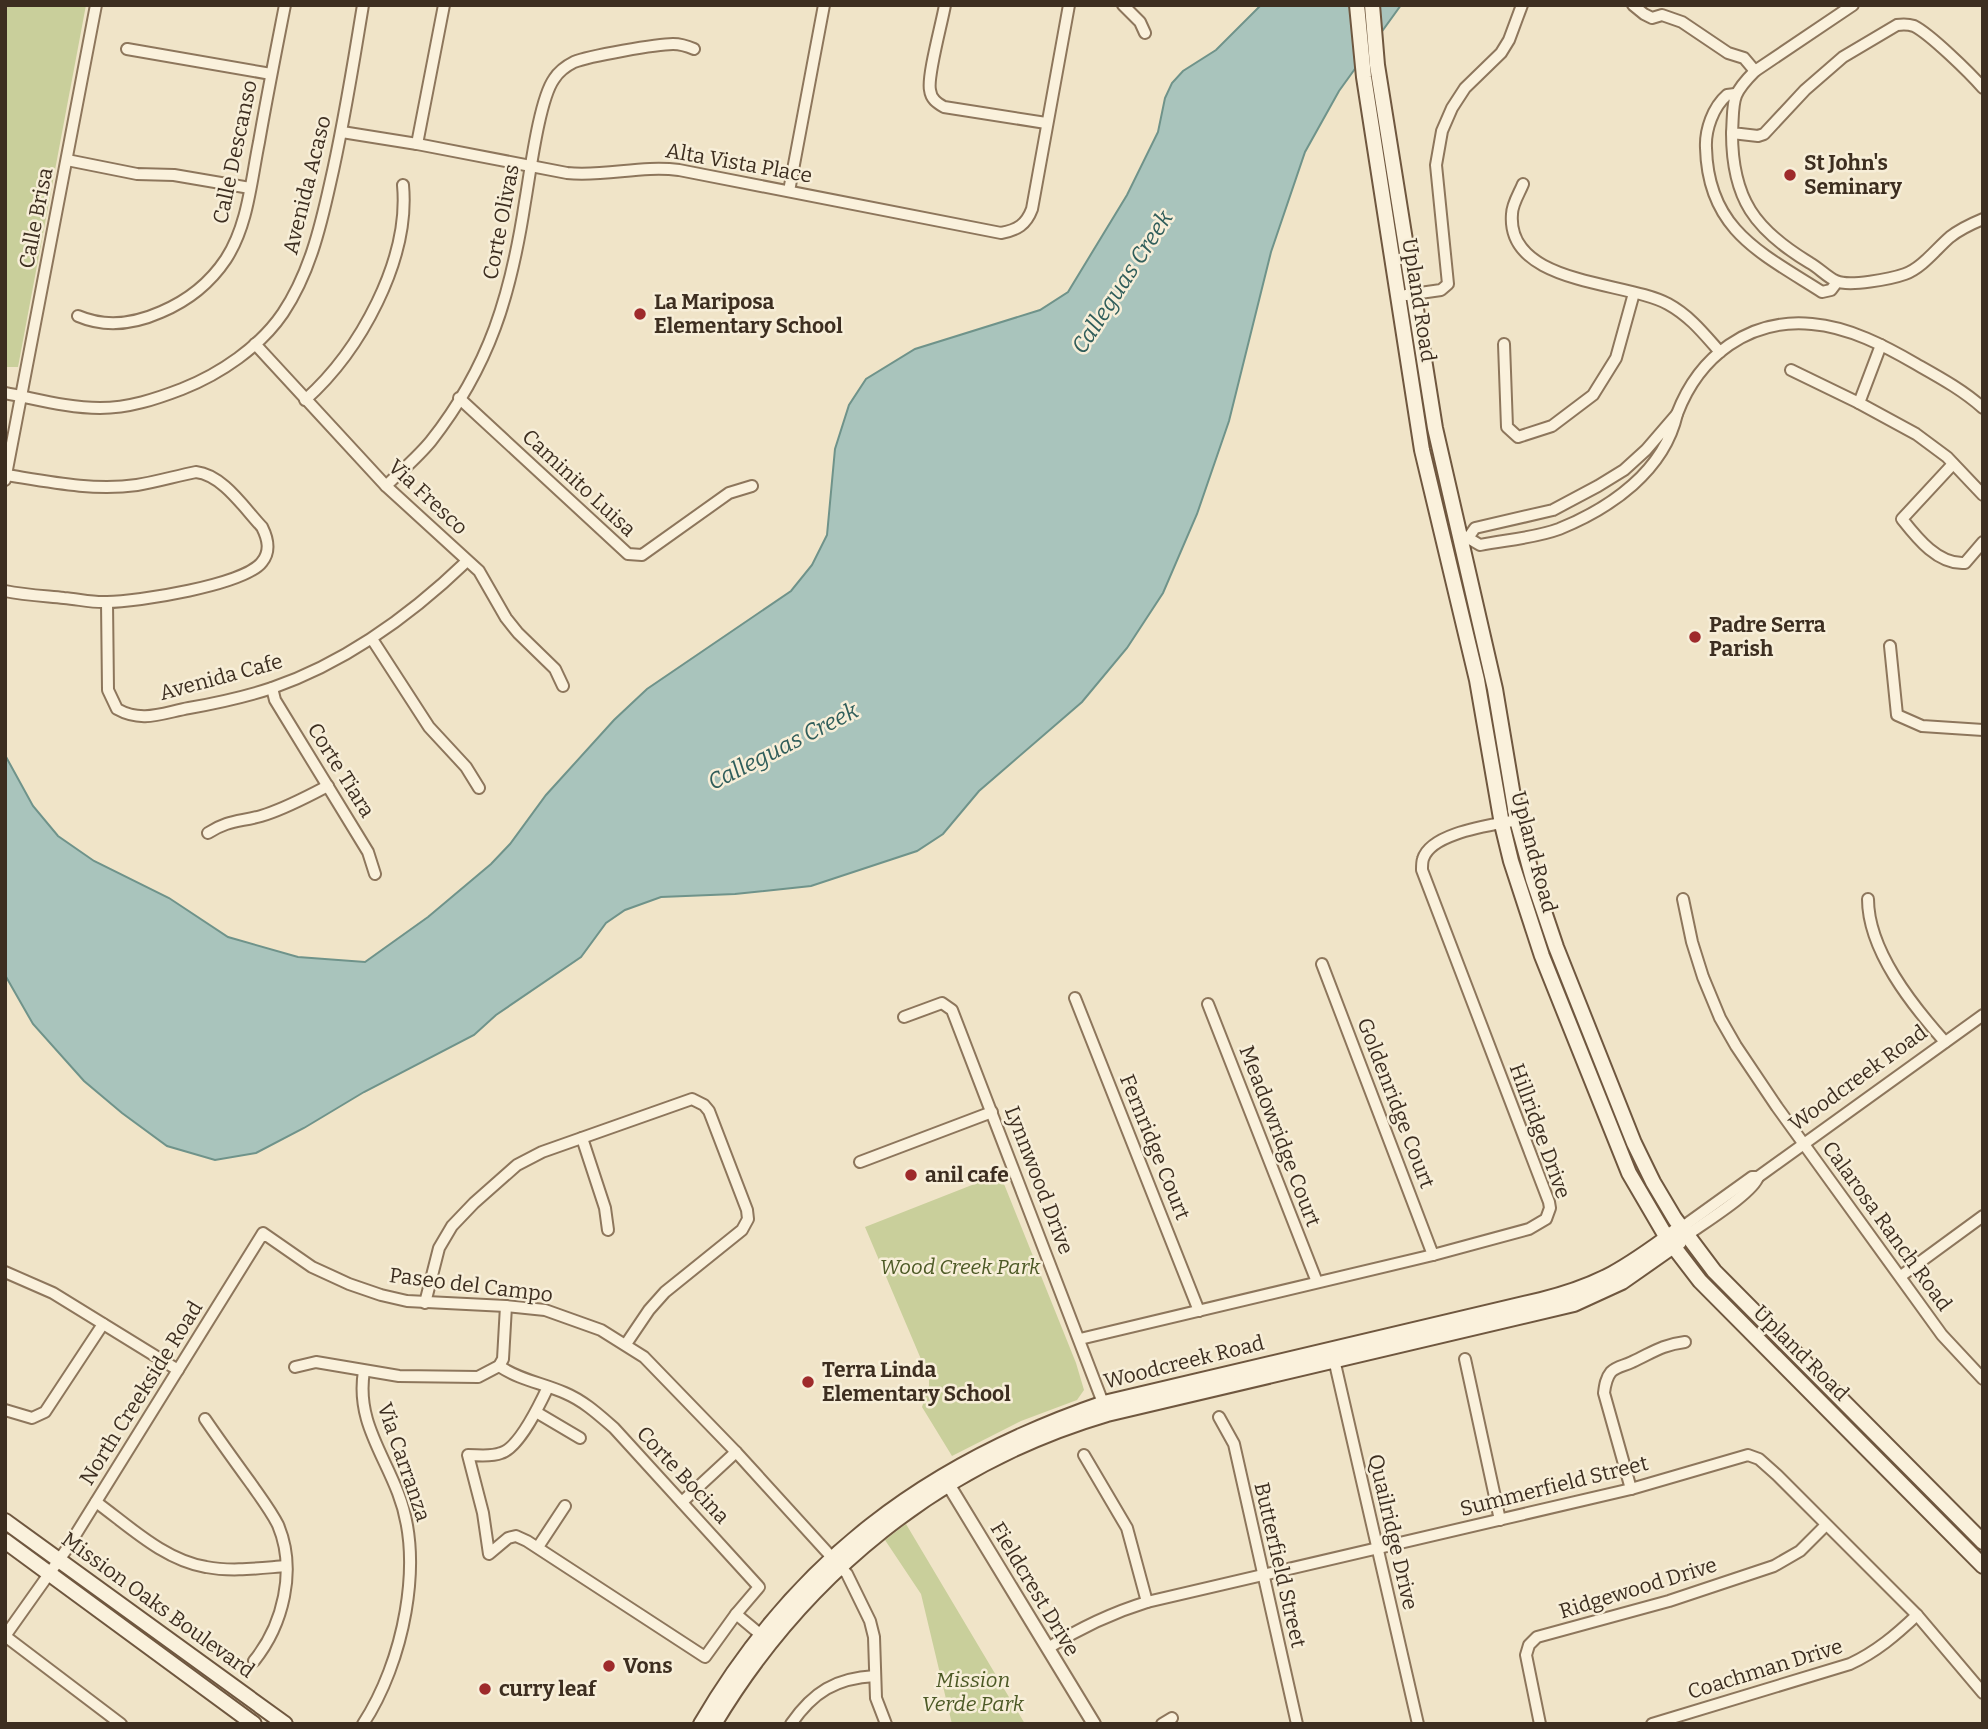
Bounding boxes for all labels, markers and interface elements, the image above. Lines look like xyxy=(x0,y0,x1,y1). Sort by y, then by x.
street label: Calle Descanso xyxy=(207,78,263,226)
street label: Avenida Acaso xyxy=(277,113,337,257)
street label: Alta Vista Place xyxy=(664,137,814,189)
place label: St John's Seminary xyxy=(1804,150,1902,200)
street label: Corte Olivas xyxy=(477,162,525,282)
street label: Calle Brisa xyxy=(13,165,59,271)
marker: St John's Seminary xyxy=(1782,167,1798,183)
water label: Calleguas Creek xyxy=(1065,205,1179,359)
street label: Upland Road xyxy=(1396,236,1442,364)
place label: La Mariposa Elementary School xyxy=(654,289,843,339)
marker: La Mariposa Elementary School xyxy=(632,306,648,322)
street label: Caminito Luisa xyxy=(517,424,642,543)
street label: Via Fresco xyxy=(383,454,473,540)
place label: Padre Serra Parish xyxy=(1709,612,1826,662)
marker: Padre Serra Parish xyxy=(1687,629,1703,645)
street label: Avenida Cafe xyxy=(156,648,286,706)
water label: Calleguas Creek xyxy=(703,696,863,796)
street label: Corte Tiara xyxy=(302,718,381,823)
street label: Upland Road xyxy=(1505,788,1563,916)
street label: Goldenridge Court xyxy=(1352,1014,1441,1192)
street label: Woodcreek Road xyxy=(1784,1019,1932,1137)
street label: Meadowridge Court xyxy=(1233,1042,1327,1231)
street label: Hillridge Drive xyxy=(1504,1060,1576,1202)
street label: Fernridge Court xyxy=(1114,1071,1196,1224)
street label: Lynnwood Drive xyxy=(999,1102,1079,1258)
street label: Calarosa Ranch Road xyxy=(1817,1136,1957,1316)
place label: anil cafe xyxy=(925,1162,1009,1188)
marker: anil cafe xyxy=(903,1167,919,1183)
park label: Wood Creek Park xyxy=(880,1254,1041,1280)
street label: Paseo del Campo xyxy=(388,1262,554,1308)
street label: North Creekside Road xyxy=(74,1296,208,1490)
street label: Upland Road xyxy=(1748,1300,1854,1406)
street label: Woodcreek Road xyxy=(1101,1330,1267,1394)
place label: Terra Linda Elementary School xyxy=(822,1357,1011,1407)
marker: Terra Linda Elementary School xyxy=(800,1374,816,1390)
street label: Via Carranza xyxy=(372,1399,437,1525)
street label: Corte Bocina xyxy=(631,1421,735,1530)
street label: Summerfield Street xyxy=(1457,1450,1651,1522)
street label: Quailridge Drive xyxy=(1362,1452,1424,1612)
street label: Butterfield Street xyxy=(1248,1480,1312,1651)
street label: Fieldcrest Drive xyxy=(985,1517,1085,1661)
street label: Mission Oaks Boulevard xyxy=(57,1526,259,1684)
street label: Ridgewood Drive xyxy=(1556,1552,1720,1624)
street label: Coachman Drive xyxy=(1684,1633,1846,1705)
place label: Vons xyxy=(623,1653,672,1679)
marker: Vons xyxy=(601,1658,617,1674)
park label: Mission Verde Park xyxy=(922,1667,1025,1717)
place label: curry leaf xyxy=(499,1676,598,1702)
marker: curry leaf xyxy=(477,1681,493,1697)

